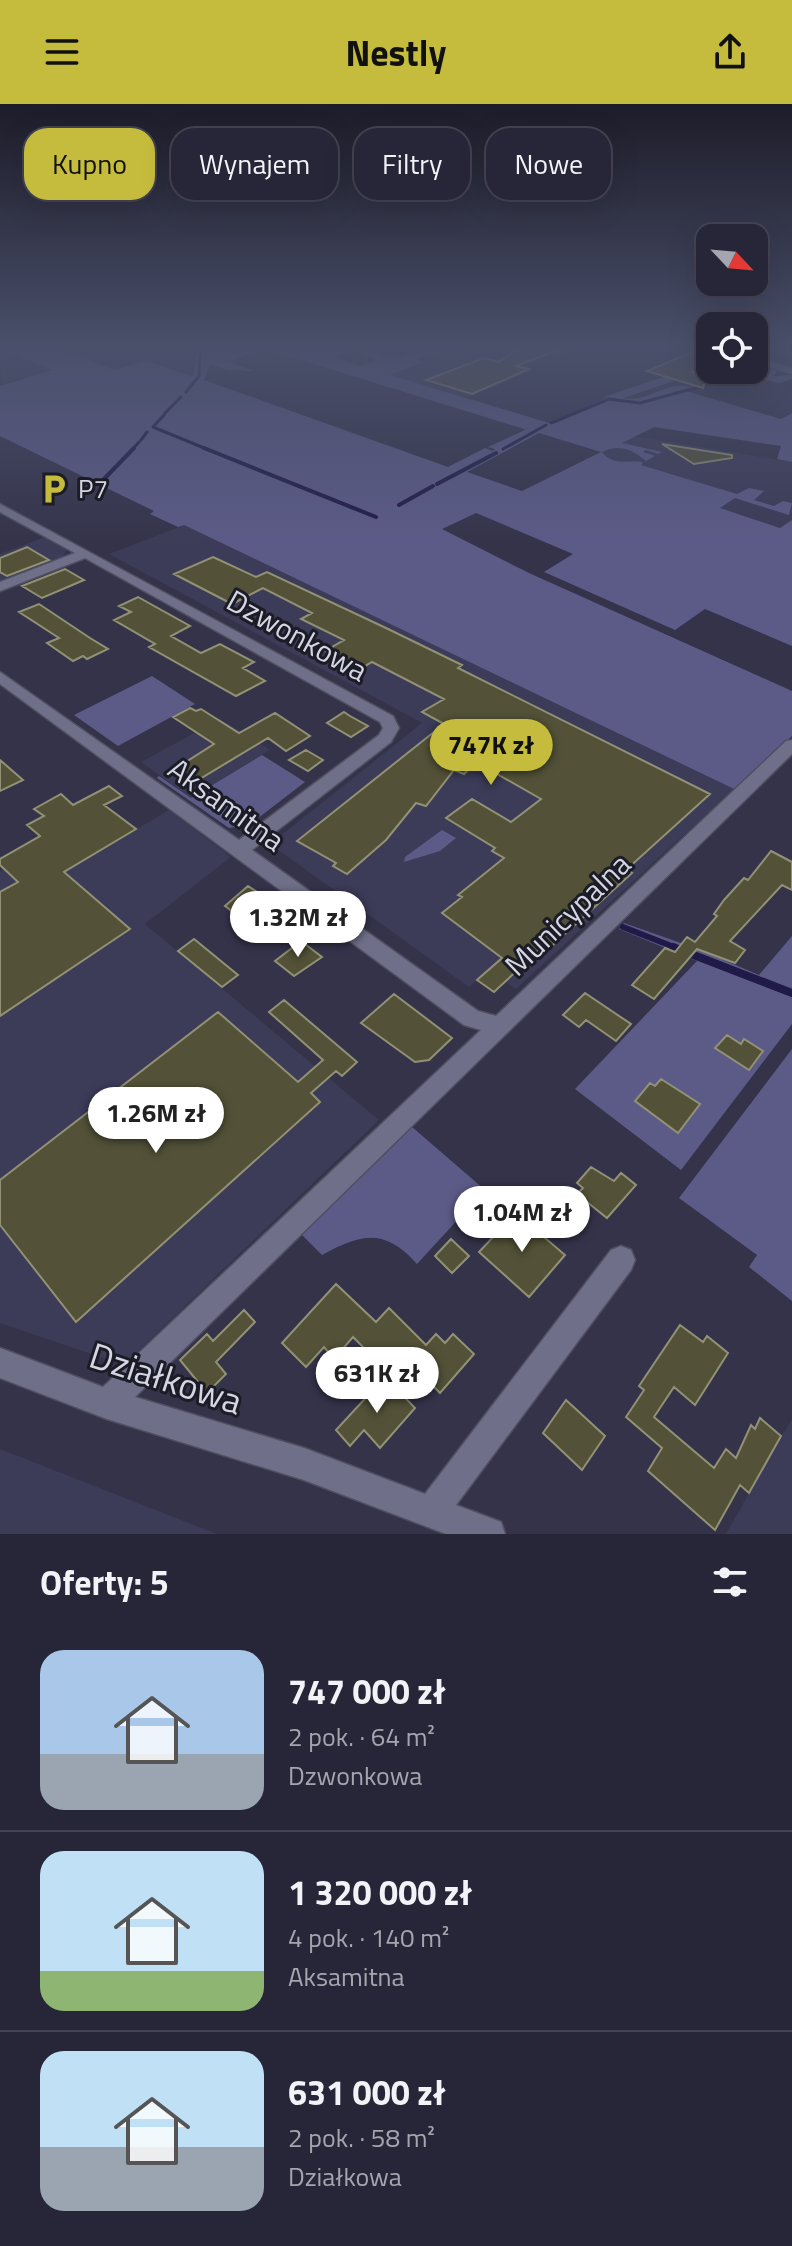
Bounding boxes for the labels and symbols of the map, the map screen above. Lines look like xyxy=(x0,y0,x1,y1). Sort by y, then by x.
north arrow xyxy=(696,224,768,296)
place label: P7 xyxy=(78,469,108,508)
parking icon: P7 xyxy=(37,472,71,506)
street label: Dzwonkowa xyxy=(219,577,376,693)
pin: 747K zł xyxy=(417,719,565,787)
street label: Aksamitna xyxy=(159,746,295,862)
street label: Municypalna xyxy=(494,842,641,987)
pin: 1.32M zł xyxy=(215,891,381,959)
pin: 1.26M zł xyxy=(73,1087,239,1155)
pin: 1.04M zł xyxy=(439,1186,605,1254)
street label: Działkowa xyxy=(83,1327,250,1428)
pin: 631K zł xyxy=(303,1347,451,1415)

